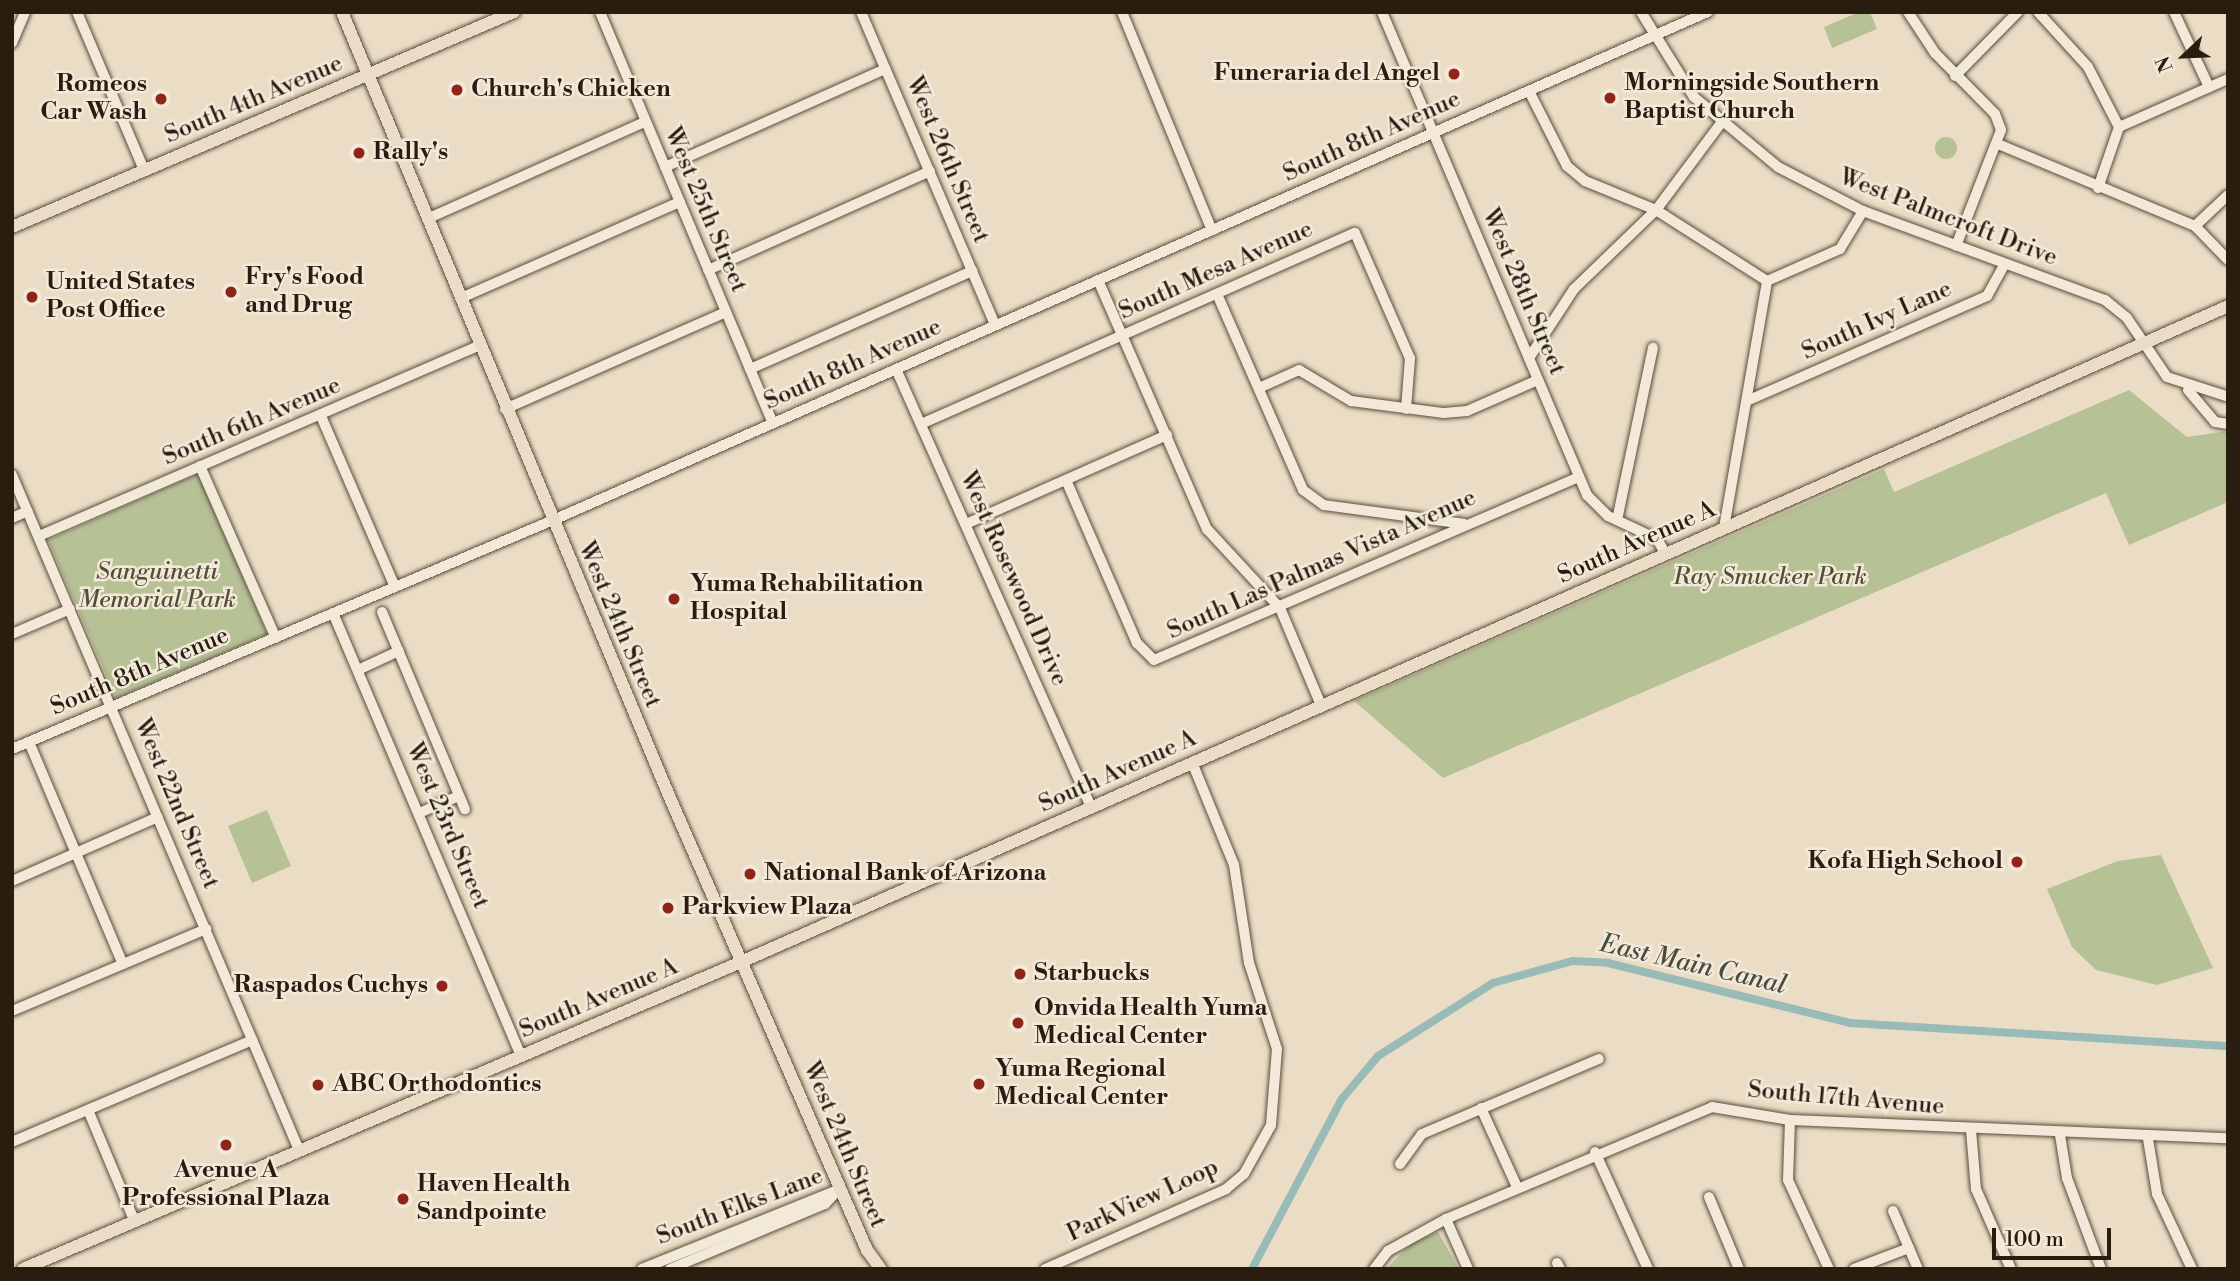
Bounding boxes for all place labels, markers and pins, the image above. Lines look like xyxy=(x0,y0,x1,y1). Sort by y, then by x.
place label: Funeraria del Angel xyxy=(1214,60,1440,88)
marker: Funeraria del Angel xyxy=(1446,66,1462,82)
place label: Morningside Southern Baptist Church xyxy=(1624,70,1879,126)
place label: Romeos Car Wash xyxy=(40,71,147,127)
place label: Church's Chicken xyxy=(471,76,671,104)
marker: Church's Chicken xyxy=(449,82,465,98)
marker: Morningside Southern Baptist Church xyxy=(1602,90,1618,106)
marker: Romeos Car Wash xyxy=(153,91,169,107)
place label: Rally's xyxy=(373,139,448,167)
marker: Rally's xyxy=(351,145,367,161)
place label: Fry's Food and Drug xyxy=(245,264,364,320)
place label: United States Post Office xyxy=(46,269,195,325)
marker: Fry's Food and Drug xyxy=(223,284,239,300)
marker: United States Post Office xyxy=(24,289,40,305)
place label: Yuma Rehabilitation Hospital xyxy=(690,571,923,627)
marker: Yuma Rehabilitation Hospital xyxy=(664,589,684,609)
place label: Kofa High School xyxy=(1808,848,2003,876)
marker: Kofa High School xyxy=(2009,854,2025,870)
place label: National Bank of Arizona xyxy=(764,860,1046,888)
marker: National Bank of Arizona xyxy=(742,866,758,882)
place label: Parkview Plaza xyxy=(682,894,852,922)
marker: Parkview Plaza xyxy=(660,900,676,916)
place label: Starbucks xyxy=(1034,960,1150,988)
marker: Starbucks xyxy=(1012,966,1028,982)
place label: Raspados Cuchys xyxy=(233,972,428,1000)
marker: Raspados Cuchys xyxy=(434,978,450,994)
place label: Onvida Health Yuma Medical Center xyxy=(1034,995,1267,1051)
marker: Onvida Health Yuma Medical Center xyxy=(1008,1013,1028,1033)
place label: Yuma Regional Medical Center xyxy=(995,1056,1168,1112)
place label: ABC Orthodontics xyxy=(332,1071,542,1099)
marker: Yuma Regional Medical Center xyxy=(969,1074,989,1094)
marker: ABC Orthodontics xyxy=(310,1077,326,1093)
marker: Avenue A Professional Plaza xyxy=(218,1137,234,1153)
place label: Avenue A Professional Plaza xyxy=(122,1157,330,1213)
place label: Haven Health Sandpointe xyxy=(417,1171,570,1227)
marker: Haven Health Sandpointe xyxy=(395,1191,411,1207)

